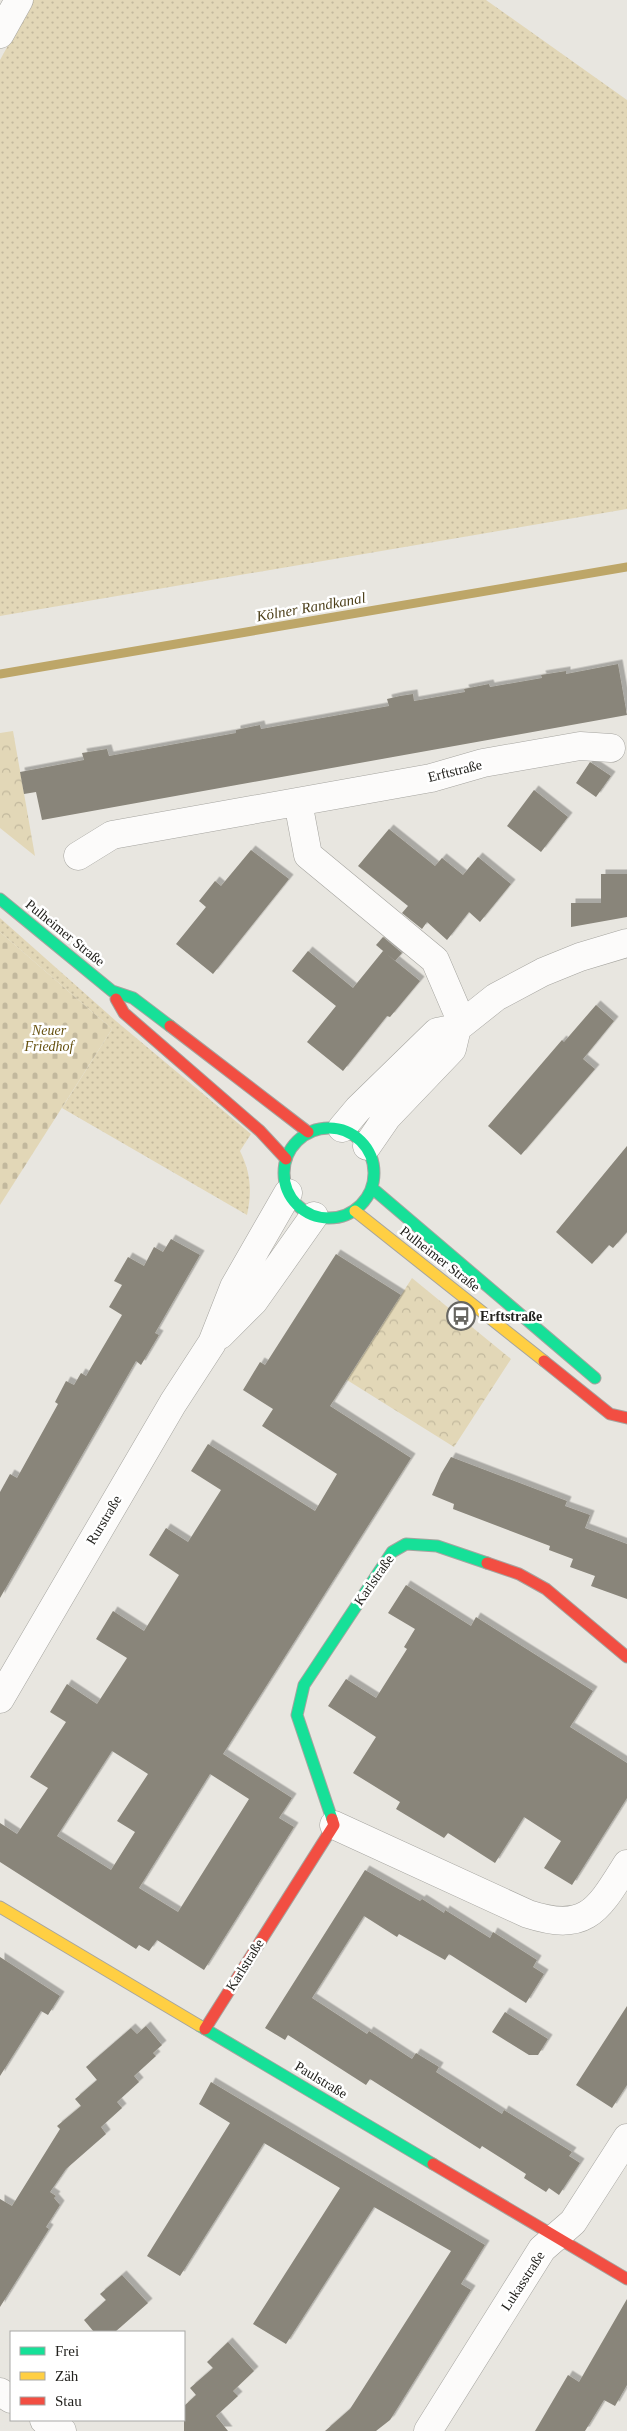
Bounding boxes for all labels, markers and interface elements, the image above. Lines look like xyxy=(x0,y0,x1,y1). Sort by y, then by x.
water label: Kölner Randkanal xyxy=(254,590,367,625)
street label: Erftstraße xyxy=(426,757,484,785)
street label: Pulheimer Straße xyxy=(23,897,107,969)
park label: Neuer Friedhof xyxy=(24,1023,76,1054)
street label: Pulheimer Straße xyxy=(397,1223,483,1295)
bus stop icon: Erftstraße xyxy=(446,1301,476,1331)
place label: Erftstraße xyxy=(480,1309,542,1324)
street label: Rurstraße xyxy=(84,1493,124,1547)
street label: Karlstraße xyxy=(351,1552,397,1608)
street label: Karlstraße xyxy=(223,1936,267,1994)
street label: Paulstraße xyxy=(292,2059,350,2101)
street label: Lukasstraße xyxy=(498,2249,548,2313)
legend xyxy=(10,2331,185,2421)
text: Frei xyxy=(55,2343,79,2359)
text: Zäh xyxy=(55,2368,79,2384)
text: Stau xyxy=(55,2393,82,2409)

